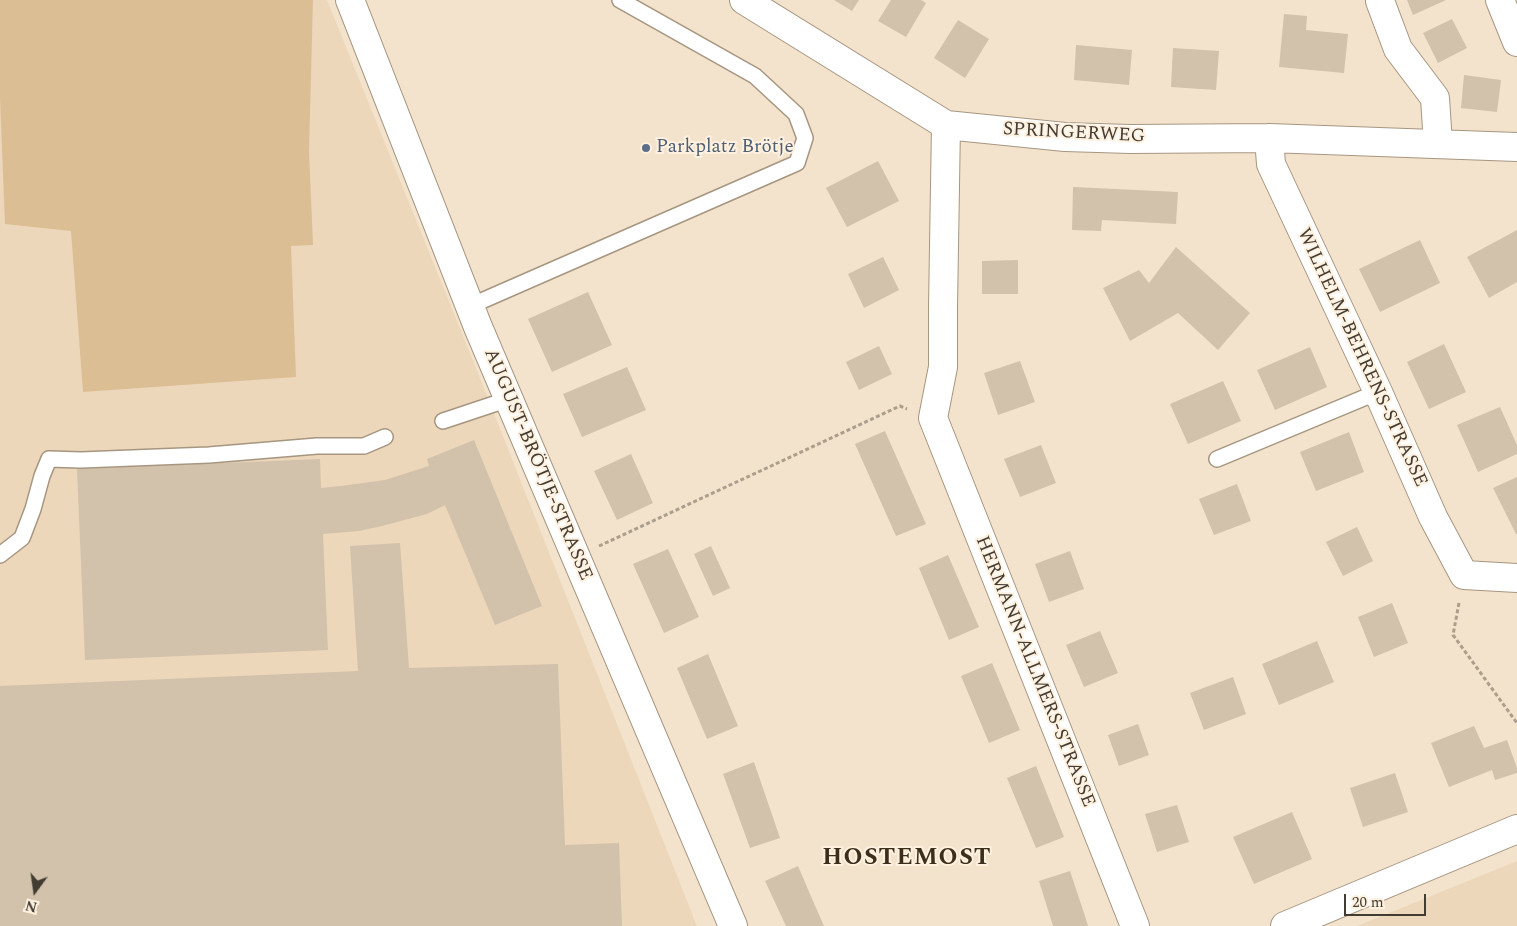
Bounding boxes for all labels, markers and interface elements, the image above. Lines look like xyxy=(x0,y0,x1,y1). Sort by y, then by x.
street label: SPRINGERWEG xyxy=(1002,119,1146,149)
place label: Parkplatz Brötje xyxy=(656,137,794,159)
marker: Parkplatz Brötje xyxy=(640,142,652,154)
street label: WILHELM-BEHRENS-STRASSE xyxy=(1291,225,1431,491)
street label: AUGUST-BRÖTJE-STRASSE xyxy=(478,346,596,584)
street label: HERMANN-ALLMERS-STRASSE xyxy=(969,533,1099,811)
district label: HOSTEMOST xyxy=(821,845,993,873)
north arrow xyxy=(10,866,60,916)
scale bar xyxy=(1347,884,1430,916)
text: 20 m xyxy=(1352,891,1384,914)
text: N xyxy=(23,894,39,918)

